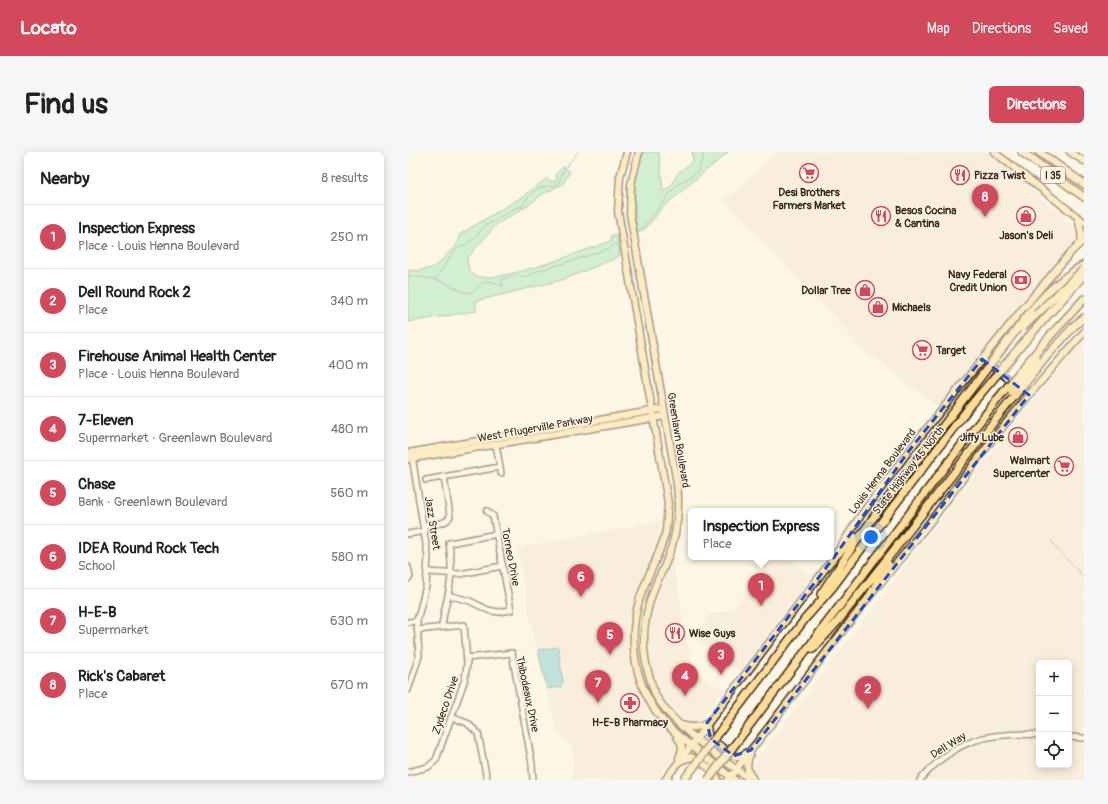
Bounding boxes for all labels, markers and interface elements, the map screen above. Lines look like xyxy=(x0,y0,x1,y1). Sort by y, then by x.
text: Locato xyxy=(20,16,77,40)
text: Map xyxy=(927,20,950,37)
text: Directions xyxy=(972,20,1031,37)
text: Saved xyxy=(1053,20,1088,37)
button: Directions xyxy=(989,86,1084,123)
text: Find us xyxy=(24,87,108,122)
supermarket icon: Desi Brothers Farmers Market xyxy=(798,162,820,184)
restaurant icon: Pizza Twist xyxy=(949,164,971,186)
road number: I 35 xyxy=(1041,167,1065,183)
text: Nearby xyxy=(40,168,89,189)
place label: Pizza Twist xyxy=(974,169,1026,182)
text: 8 results xyxy=(322,170,368,186)
pin: 8 xyxy=(972,184,998,217)
place label: Desi Brothers Farmers Market xyxy=(773,186,846,212)
place label: Besos Cocina & Cantina xyxy=(895,204,956,230)
restaurant icon: Besos Cocina & Cantina xyxy=(870,205,892,227)
shop icon: Jason's Deli xyxy=(1015,205,1037,227)
text: Inspection Express xyxy=(78,219,195,238)
text: 1 xyxy=(50,229,56,245)
text: 250 m xyxy=(330,229,368,245)
place label: Jason's Deli xyxy=(999,229,1053,242)
text: Place · Louis Henna Boulevard xyxy=(78,238,239,254)
place label: Navy Federal Credit Union xyxy=(948,268,1007,294)
bank icon: Navy Federal Credit Union xyxy=(1010,269,1032,291)
shop icon: Dollar Tree xyxy=(854,279,876,301)
text: Dell Round Rock 2 xyxy=(78,283,191,302)
place label: Dollar Tree xyxy=(801,284,852,297)
text: 2 xyxy=(49,293,57,309)
text: 340 m xyxy=(330,293,368,309)
shop icon: Michaels xyxy=(867,296,889,318)
place label: Michaels xyxy=(892,301,931,314)
text: Place xyxy=(78,302,107,318)
supermarket icon: Target xyxy=(911,339,933,361)
place label: Target xyxy=(935,344,966,357)
text: Firehouse Animal Health Center xyxy=(78,347,276,366)
text: 3 xyxy=(49,357,57,373)
text: 400 m xyxy=(328,357,368,373)
text: Place · Louis Henna Boulevard xyxy=(78,366,239,382)
street label: Greenlawn Boulevard xyxy=(665,391,692,489)
text: 7-Eleven xyxy=(78,411,133,430)
street label: West Pflugerville Parkway xyxy=(477,412,594,445)
text: 4 xyxy=(49,421,57,437)
text: 480 m xyxy=(331,421,368,437)
street label: State Highway 45 North xyxy=(870,423,947,517)
street label: Louis Henna Boulevard xyxy=(846,426,919,517)
shop icon: Jiffy Lube xyxy=(1007,426,1029,448)
text: Supermarket · Greenlawn Boulevard xyxy=(78,430,272,446)
place label: Jiffy Lube xyxy=(960,431,1005,444)
place label: Walmart Supercenter xyxy=(993,454,1051,480)
supermarket icon: Walmart Supercenter xyxy=(1053,455,1075,477)
text: Chase xyxy=(78,475,115,494)
text: 5 xyxy=(49,485,57,501)
text: 560 m xyxy=(330,485,368,501)
text: Bank · Greenlawn Boulevard xyxy=(78,494,228,510)
street label: Jazz Street xyxy=(422,495,443,551)
popup xyxy=(688,508,834,560)
text: Inspection Express xyxy=(702,517,820,536)
street label: Torneo Drive xyxy=(499,527,523,588)
your location xyxy=(861,527,881,547)
text: Place xyxy=(702,536,732,552)
text: IDEA Round Rock Tech xyxy=(78,539,219,558)
text: 6 xyxy=(49,549,57,565)
text: 580 m xyxy=(331,549,368,565)
text: School xyxy=(78,558,115,574)
pin: 6 xyxy=(568,564,594,597)
pin: 1 xyxy=(748,573,774,606)
text: H-E-B xyxy=(78,603,117,622)
text: 7 xyxy=(50,613,56,629)
text: 630 m xyxy=(330,613,368,629)
text: Supermarket xyxy=(78,622,149,638)
pin: 5 xyxy=(597,622,623,655)
restaurant icon: Wise Guys xyxy=(664,622,686,644)
place label: Wise Guys xyxy=(689,627,736,640)
pin: 3 xyxy=(708,642,734,675)
street label: Thibodeaux Drive xyxy=(513,655,542,734)
map controls xyxy=(1036,660,1072,768)
button: + xyxy=(1036,660,1072,696)
pin: 4 xyxy=(672,663,698,696)
text: Rick's Cabaret xyxy=(78,667,165,686)
pin: 7 xyxy=(585,670,611,703)
street label: Zydeco Drive xyxy=(429,674,462,736)
pin: 2 xyxy=(855,676,881,709)
text: 8 xyxy=(50,677,56,693)
text: 670 m xyxy=(330,677,368,693)
text: Place xyxy=(78,686,107,702)
pharmacy icon: H-E-B Pharmacy xyxy=(619,692,641,714)
button: − xyxy=(1036,696,1072,732)
place label: H-E-B Pharmacy xyxy=(592,716,668,729)
street label: Dell Way xyxy=(928,729,969,761)
button: locate xyxy=(1036,732,1072,768)

